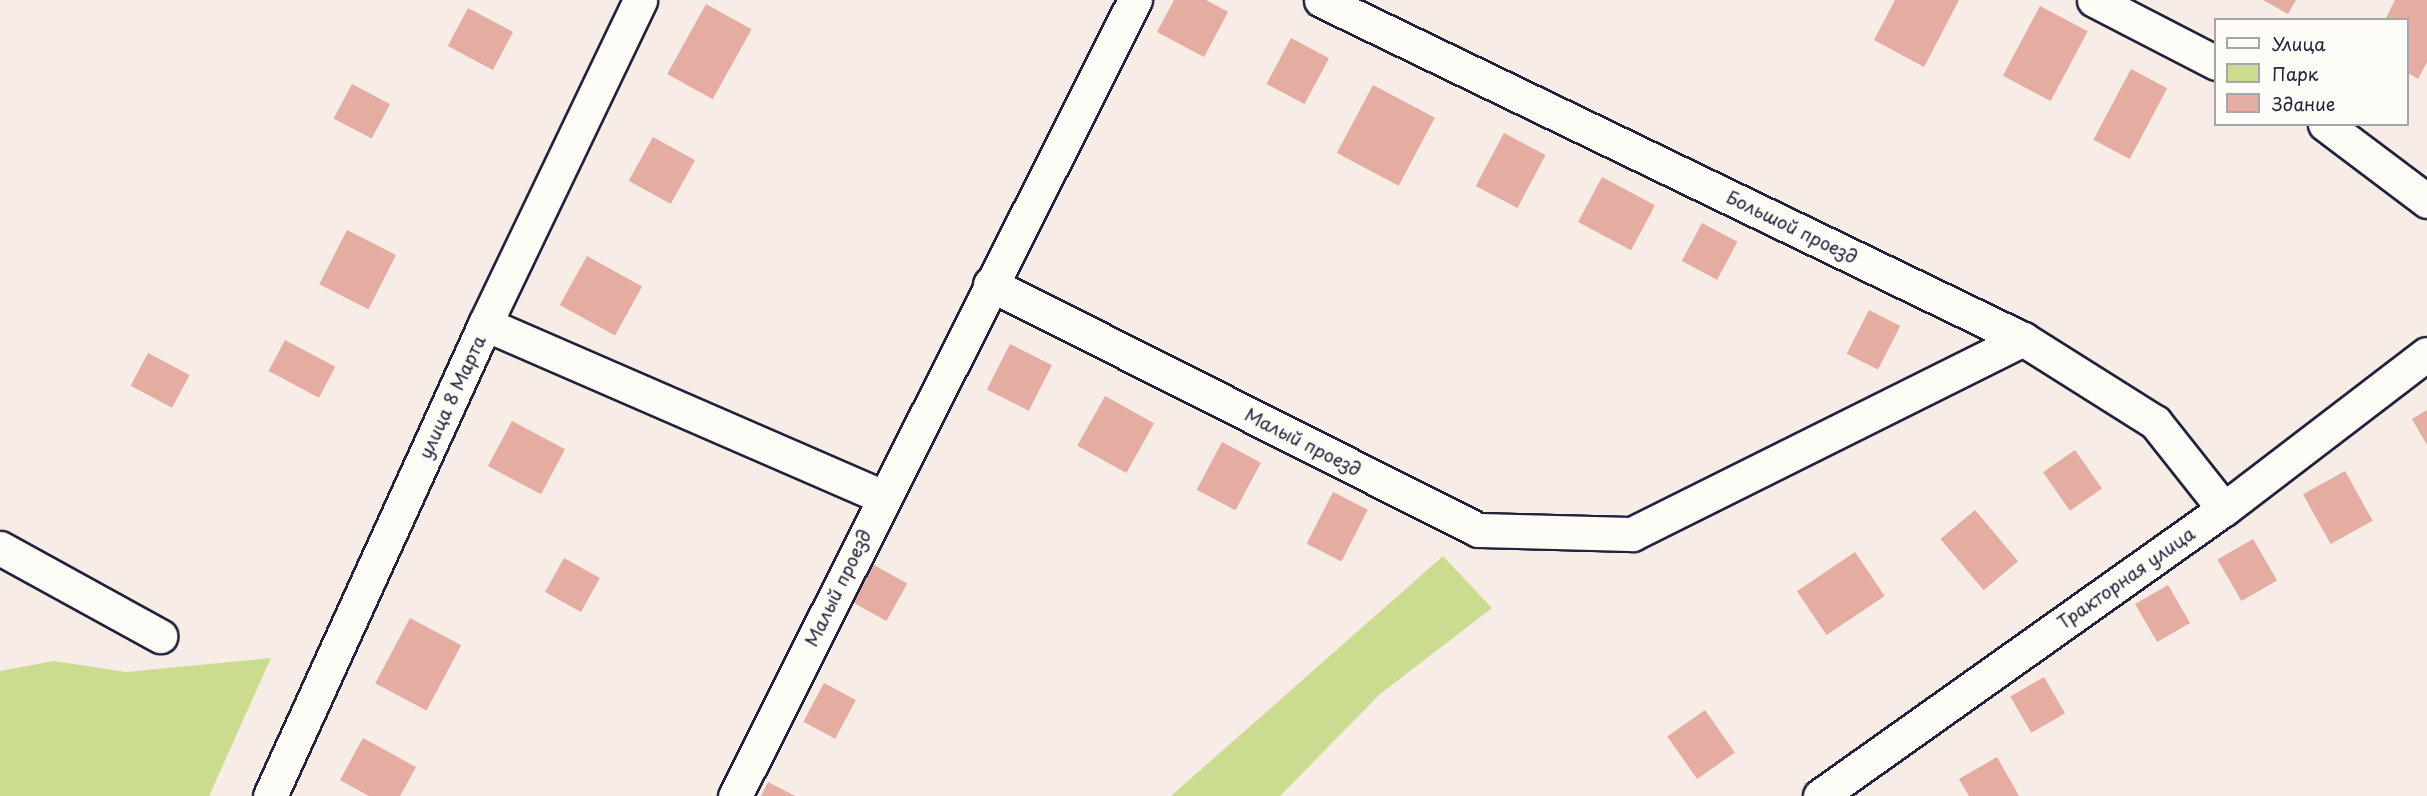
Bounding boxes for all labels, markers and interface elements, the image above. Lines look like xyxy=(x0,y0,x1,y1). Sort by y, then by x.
legend xyxy=(2214,18,2409,126)
text: Улица xyxy=(2272,30,2326,57)
text: Парк xyxy=(2272,60,2318,87)
text: Здание xyxy=(2272,90,2335,117)
street label: Большой проезд xyxy=(1723,186,1861,268)
street label: улица 8 Марта xyxy=(414,331,490,463)
street label: Малый проезд xyxy=(1241,403,1365,481)
street label: Тракторная улица xyxy=(2053,522,2199,634)
street label: Малый проезд xyxy=(800,526,876,650)

